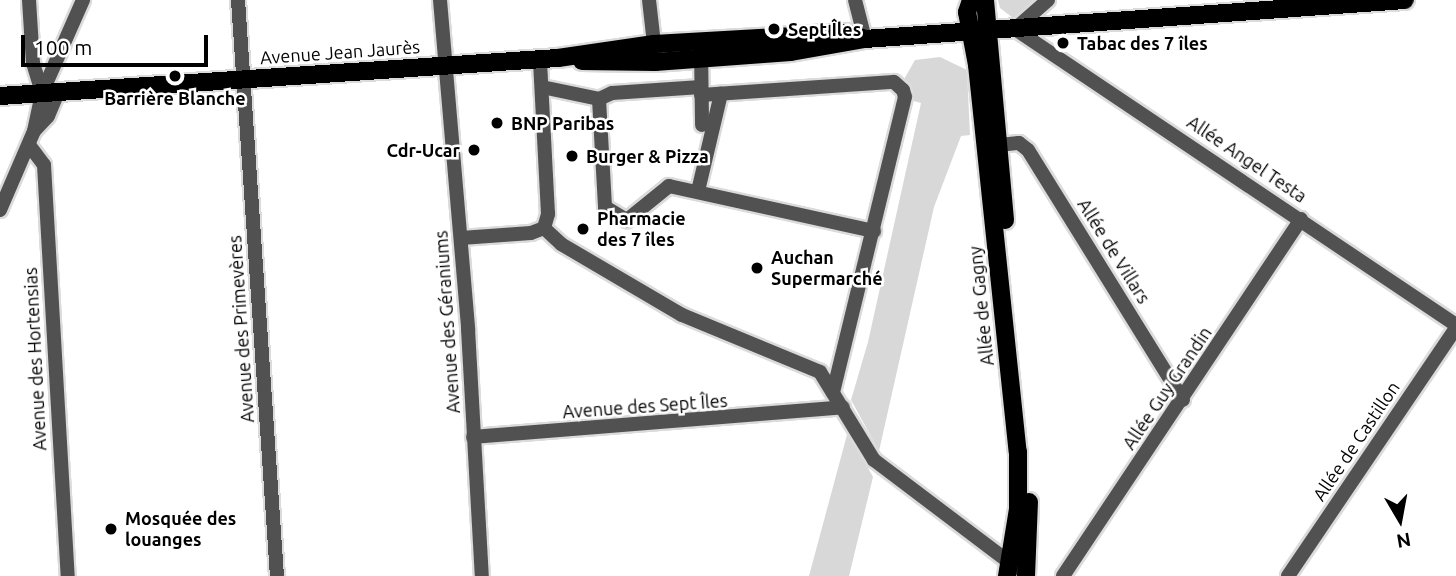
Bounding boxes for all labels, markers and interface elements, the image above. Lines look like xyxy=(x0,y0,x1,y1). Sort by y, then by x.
place label: Sept Îles xyxy=(788,18,861,40)
scale bar xyxy=(24,21,212,65)
marker: Sept Îles xyxy=(766,21,782,37)
place label: Tabac des 7 îles xyxy=(1077,32,1208,54)
text: 100 m xyxy=(34,35,92,59)
marker: Tabac des 7 îles xyxy=(1055,35,1071,51)
street label: Avenue Jean Jaurès xyxy=(259,36,421,68)
marker: Barrière Blanche xyxy=(167,68,183,84)
place label: Barrière Blanche xyxy=(104,87,246,109)
street label: Allée Angel Testa xyxy=(1183,111,1311,207)
place label: BNP Paribas xyxy=(511,112,614,134)
marker: BNP Paribas xyxy=(489,115,505,131)
place label: Cdr-Ucar xyxy=(386,139,460,161)
marker: Cdr-Ucar xyxy=(466,142,482,158)
place label: Burger & Pizza xyxy=(586,145,709,167)
marker: Burger & Pizza xyxy=(564,148,580,164)
street label: Allée de Villars xyxy=(1073,195,1155,307)
place label: Pharmacie des 7 îles xyxy=(597,208,686,250)
marker: Pharmacie des 7 îles xyxy=(575,221,591,237)
street label: Avenue des Géraniums xyxy=(430,230,464,414)
street label: Avenue des Primevères xyxy=(224,235,258,423)
street label: Allée de Gagny xyxy=(964,245,998,367)
place label: Auchan Supermarché xyxy=(771,247,883,290)
marker: Auchan Supermarché xyxy=(749,260,765,276)
street label: Avenue des Hortensias xyxy=(19,267,51,451)
street label: Allée Guy Grandin xyxy=(1118,322,1216,454)
street label: Allée de Castillon xyxy=(1308,377,1404,505)
street label: Avenue des Sept Îles xyxy=(562,389,728,423)
north arrow xyxy=(1365,485,1435,555)
place label: Mosquée des louanges xyxy=(125,508,236,550)
marker: Mosquée des louanges xyxy=(103,521,119,537)
text: N xyxy=(1395,529,1413,553)

